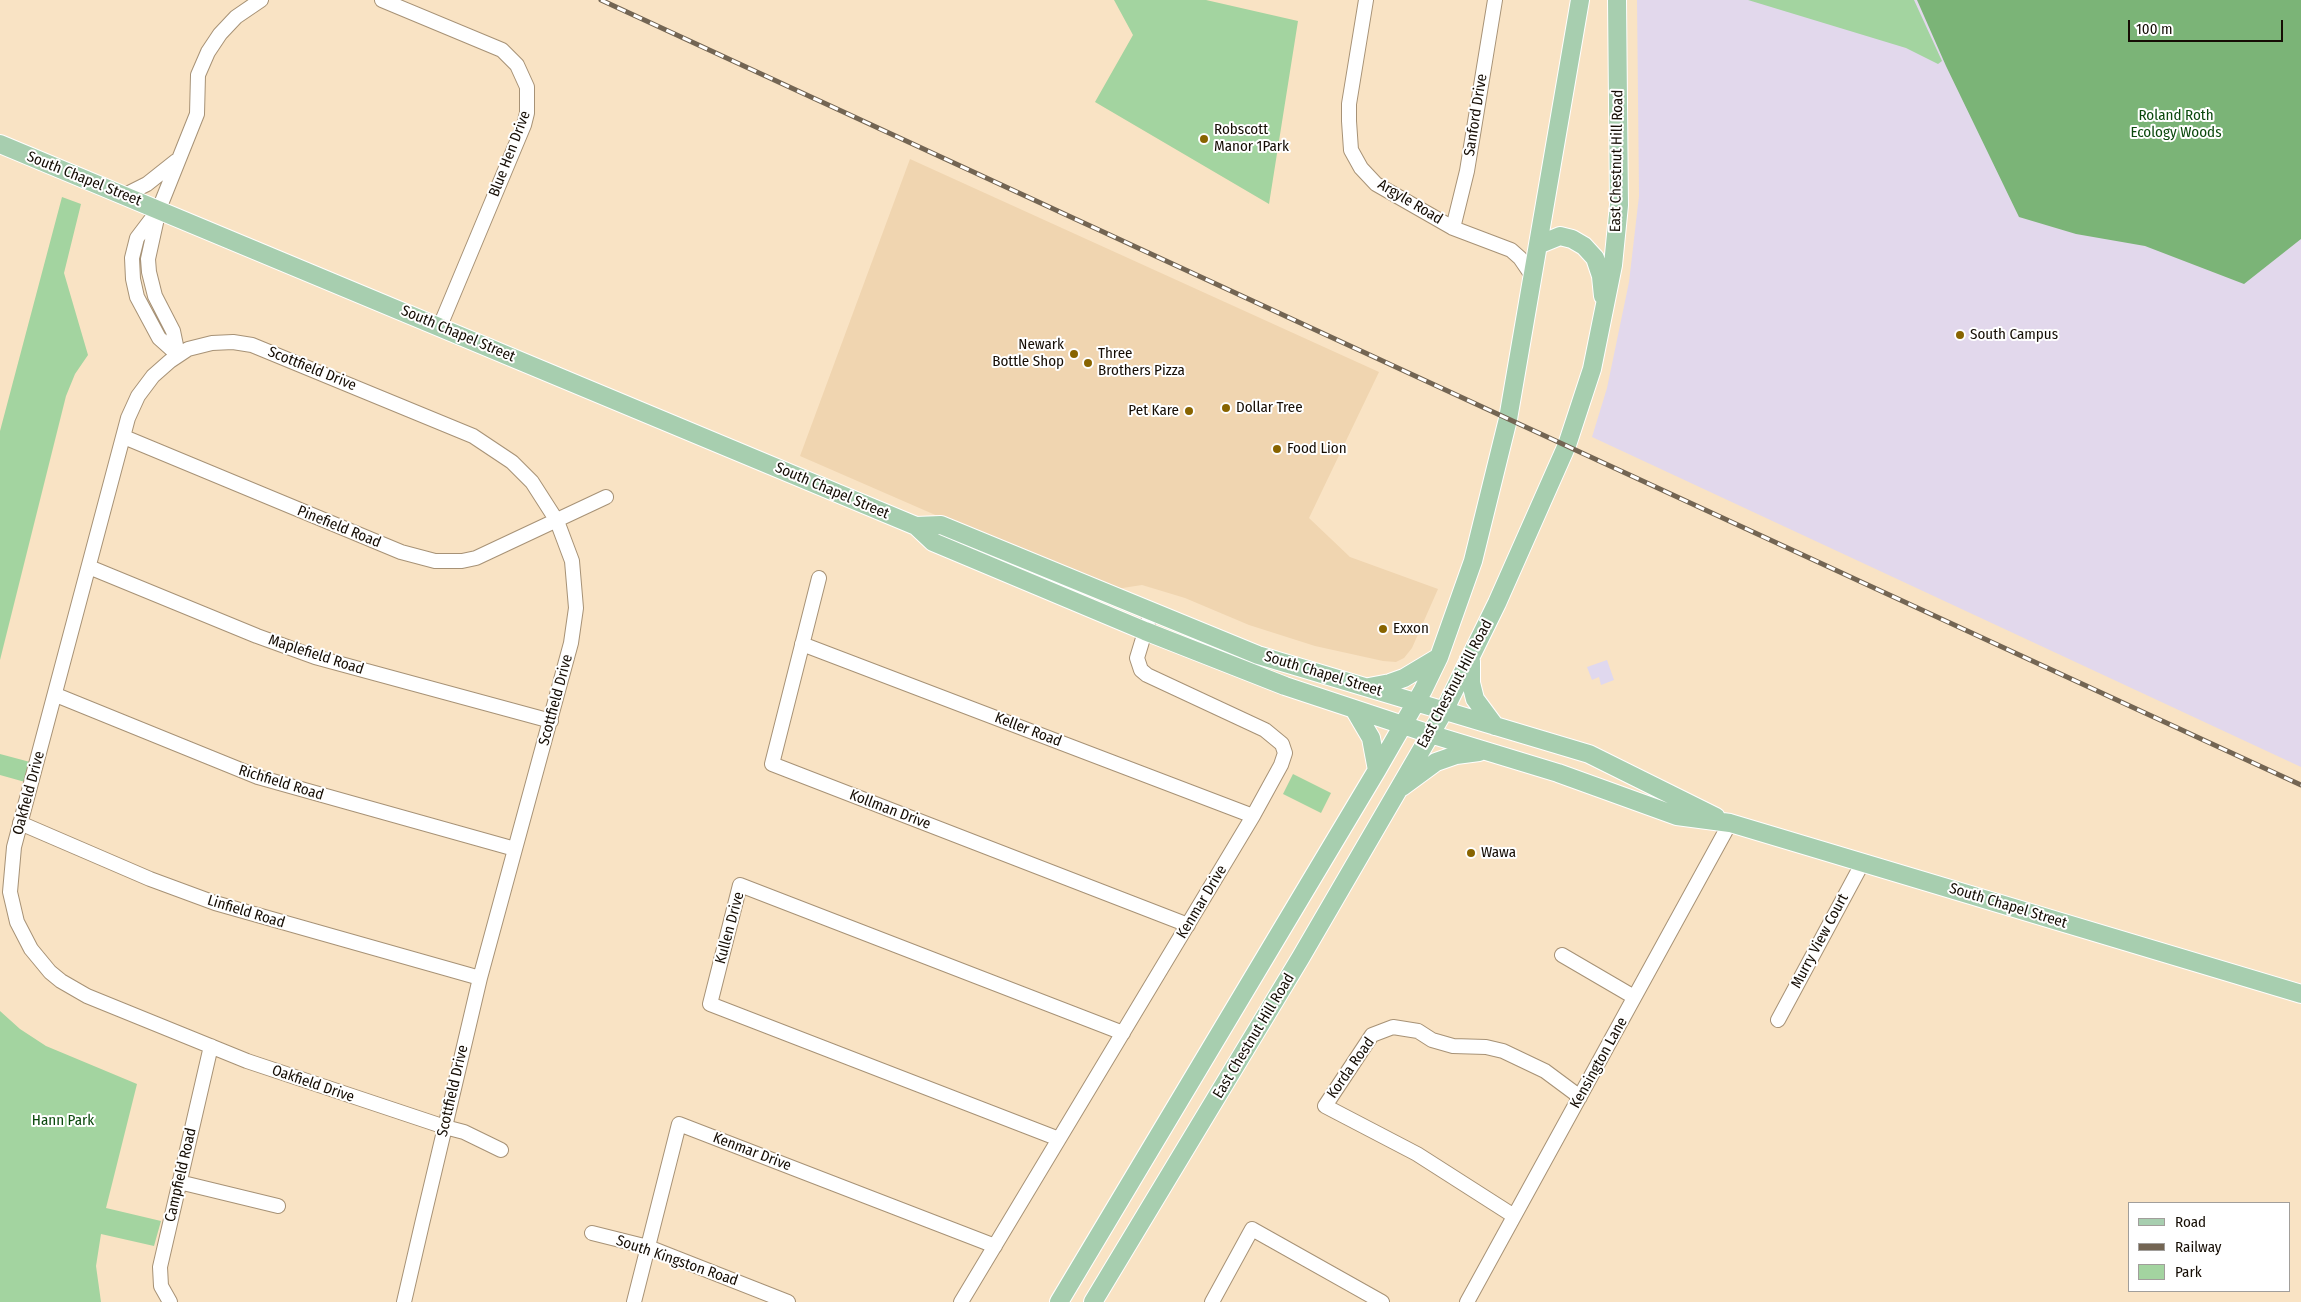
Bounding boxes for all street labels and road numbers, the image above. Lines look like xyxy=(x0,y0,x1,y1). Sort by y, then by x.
street label: Sanford Drive xyxy=(1461,73,1491,157)
street label: East Chestnut Hill Road xyxy=(1607,90,1627,232)
street label: Blue Hen Drive xyxy=(485,108,535,200)
street label: South Chapel Street xyxy=(24,148,144,210)
street label: Argyle Road xyxy=(1374,176,1446,228)
street label: South Chapel Street xyxy=(398,302,518,366)
street label: Scottfield Drive xyxy=(265,343,359,395)
street label: South Chapel Street xyxy=(772,459,892,523)
street label: Pinefield Road xyxy=(294,502,384,552)
street label: East Chestnut Hill Road xyxy=(1414,617,1496,751)
street label: Maplefield Road xyxy=(266,631,366,679)
street label: South Chapel Street xyxy=(1262,648,1384,700)
street label: Scottfield Drive xyxy=(535,652,577,748)
street label: Keller Road xyxy=(992,709,1064,751)
street label: Oakfield Drive xyxy=(9,749,49,837)
street label: Richfield Road xyxy=(236,762,326,804)
street label: Kollman Drive xyxy=(847,786,933,834)
street label: Kenmar Drive xyxy=(1173,862,1231,942)
street label: South Chapel Street xyxy=(1947,880,2069,932)
street label: Kullen Drive xyxy=(712,890,748,966)
street label: Murry View Court xyxy=(1788,891,1852,991)
street label: Linfield Road xyxy=(205,892,287,932)
street label: East Chestnut Hill Road xyxy=(1210,970,1298,1102)
street label: Kensington Lane xyxy=(1567,1014,1631,1112)
street label: Korda Road xyxy=(1323,1034,1379,1102)
street label: Scottfield Drive xyxy=(434,1043,472,1139)
street label: Oakfield Drive xyxy=(269,1061,357,1107)
street label: Campfield Road xyxy=(161,1126,201,1224)
street label: Kenmar Drive xyxy=(710,1129,794,1175)
street label: South Kingston Road xyxy=(614,1232,740,1290)

